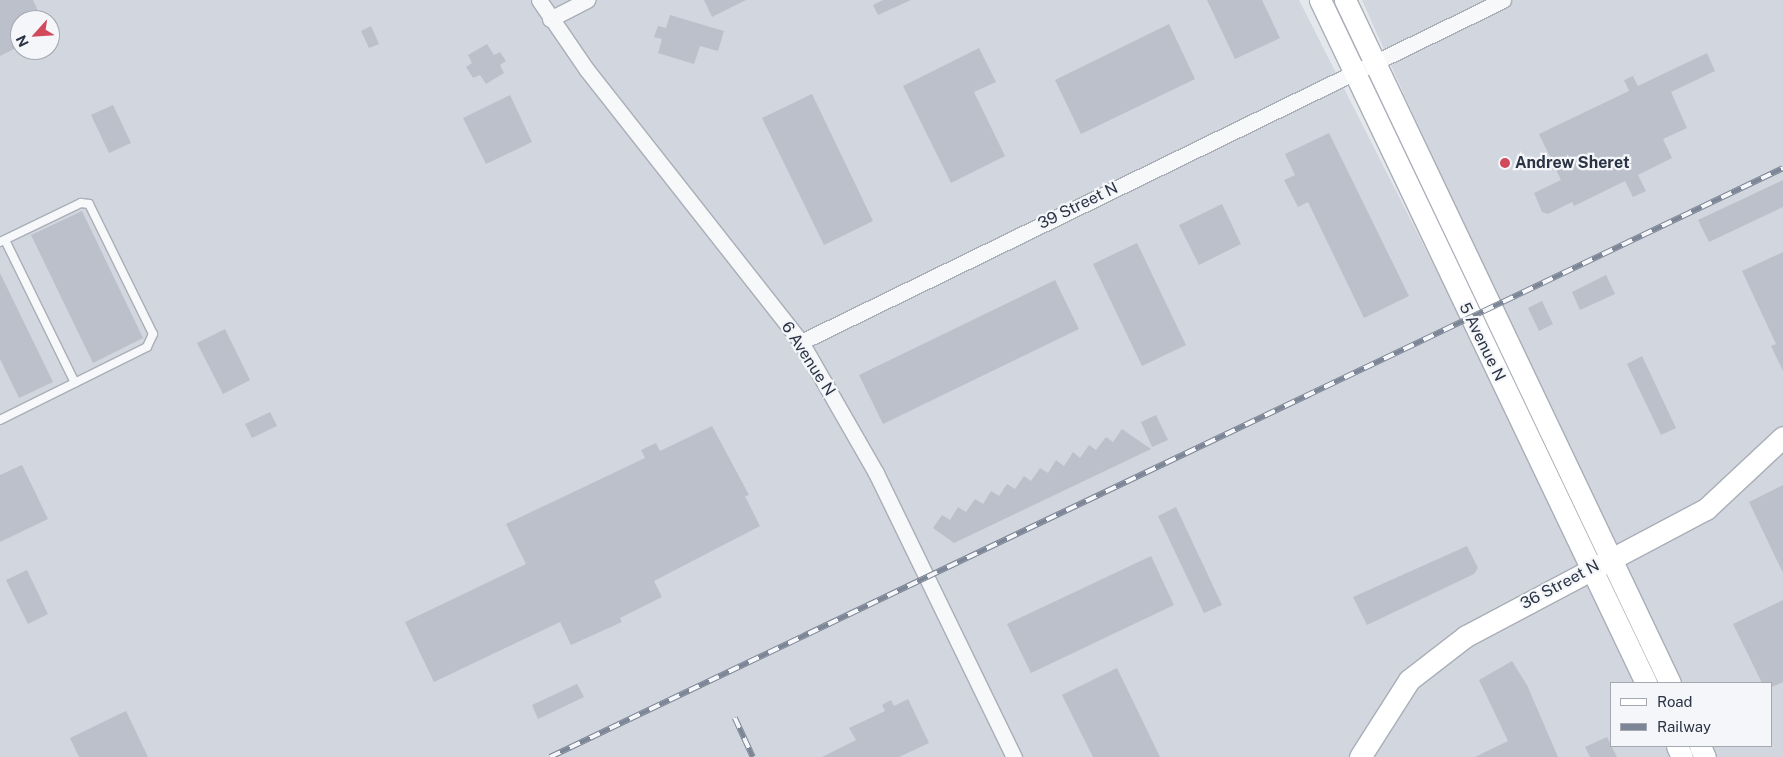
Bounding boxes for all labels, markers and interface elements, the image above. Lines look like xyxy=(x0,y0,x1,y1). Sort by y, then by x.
north arrow xyxy=(10,10,60,60)
text: N xyxy=(13,33,32,50)
place label: Andrew Sheret xyxy=(1515,153,1630,173)
marker: Andrew Sheret xyxy=(1499,157,1511,169)
street label: 39 Street N xyxy=(1035,178,1121,234)
street label: 5 Avenue N xyxy=(1455,300,1509,384)
street label: 6 Avenue N xyxy=(777,318,839,400)
street label: 36 Street N xyxy=(1517,556,1603,614)
legend xyxy=(1610,682,1773,747)
text: Road xyxy=(1657,693,1693,710)
text: Railway xyxy=(1657,718,1711,735)

